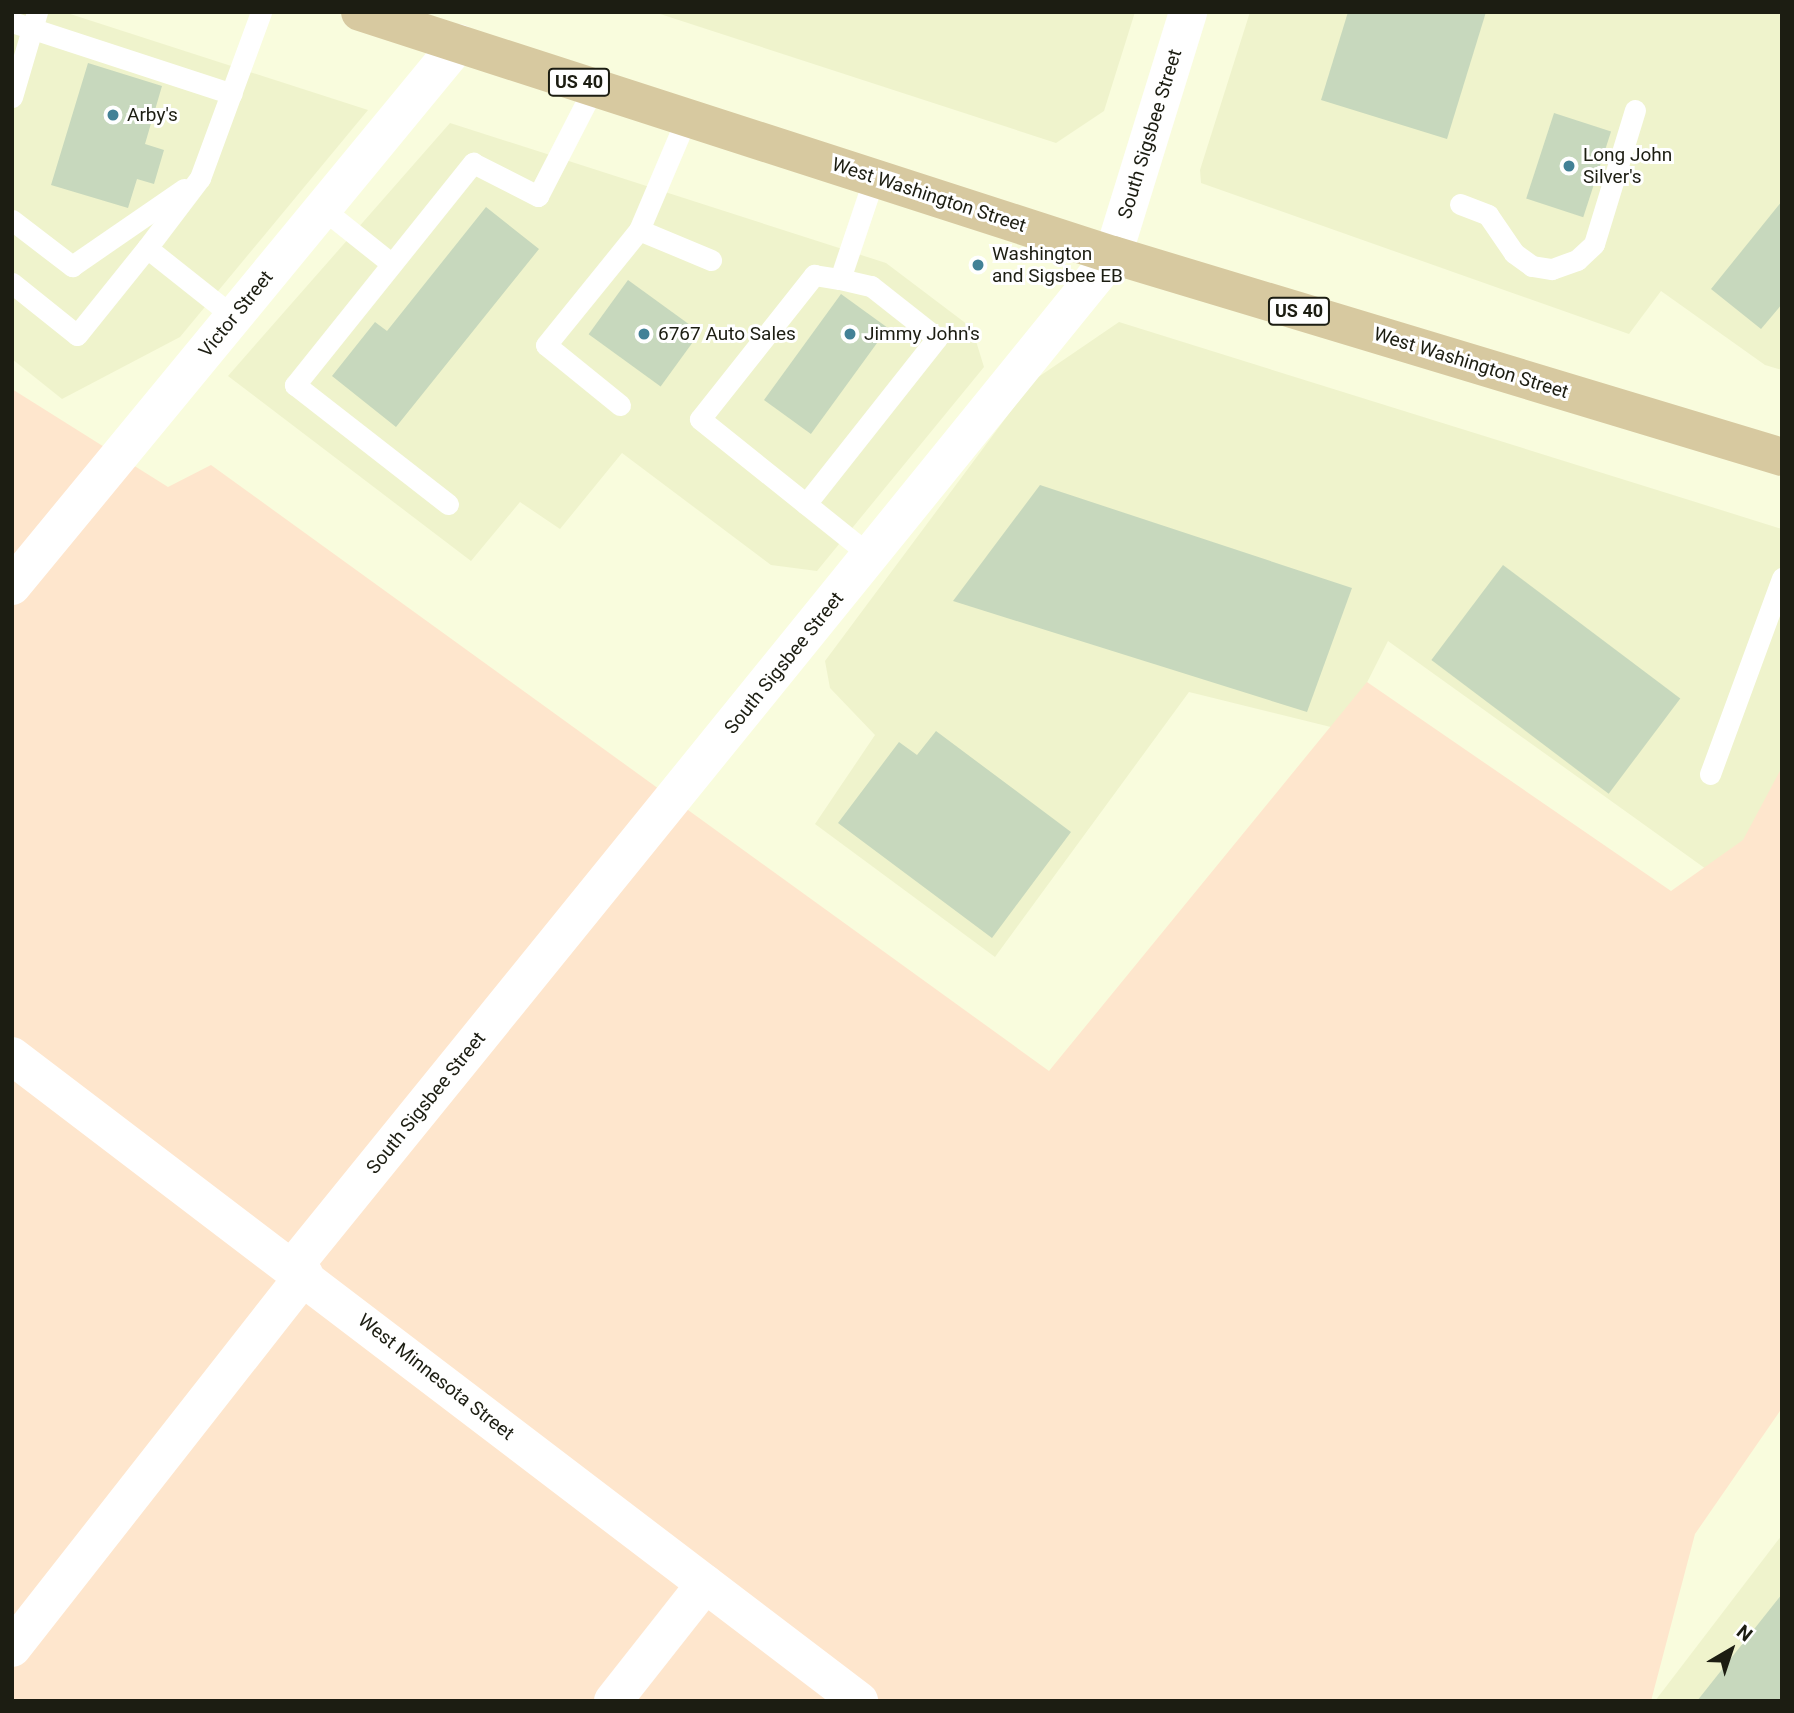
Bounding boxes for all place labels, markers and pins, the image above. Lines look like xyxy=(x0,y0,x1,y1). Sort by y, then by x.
place label: Arby's xyxy=(127,104,178,126)
marker: Arby's xyxy=(105,107,121,123)
place label: Long John Silver's xyxy=(1583,144,1672,188)
marker: Long John Silver's xyxy=(1561,158,1577,174)
place label: Washington and Sigsbee EB xyxy=(992,243,1123,287)
marker: Washington and Sigsbee EB xyxy=(970,257,986,273)
place label: 6767 Auto Sales xyxy=(658,323,796,345)
place label: Jimmy John's xyxy=(864,323,980,345)
marker: 6767 Auto Sales xyxy=(636,326,652,342)
marker: Jimmy John's xyxy=(842,326,858,342)

